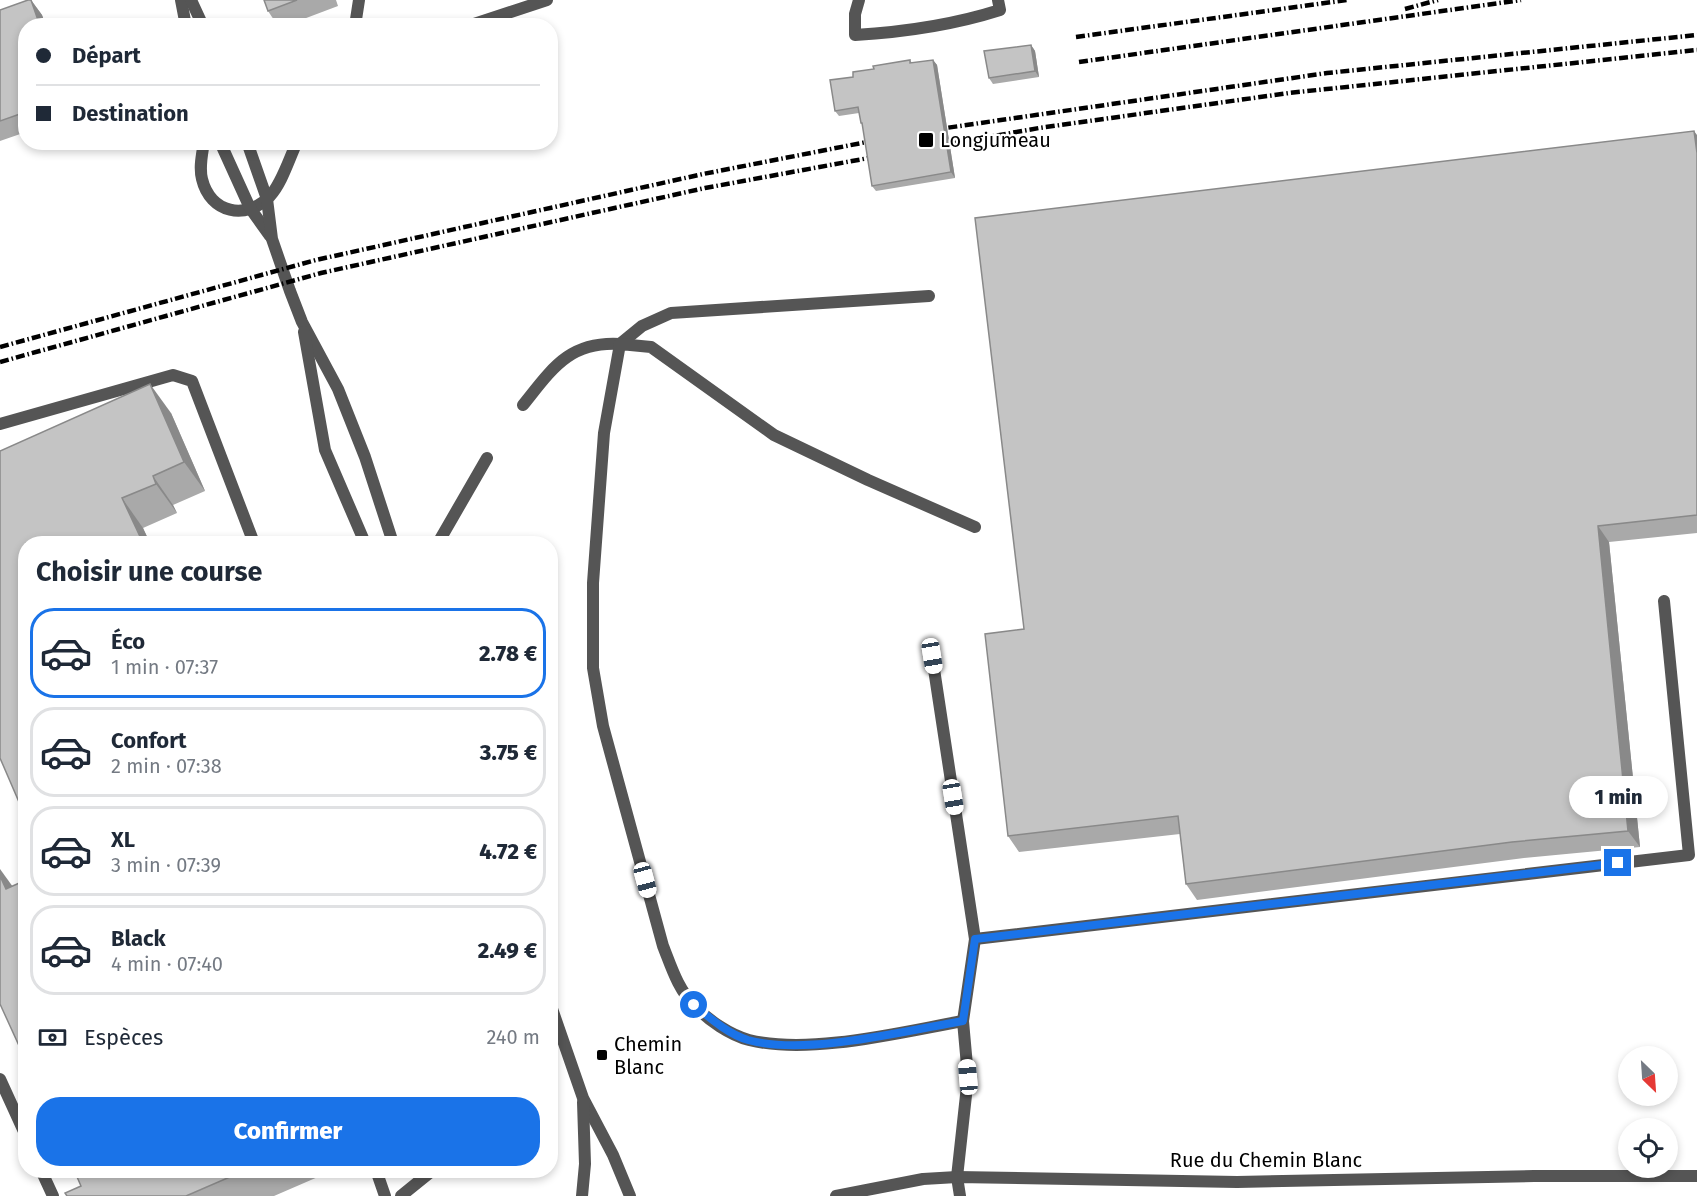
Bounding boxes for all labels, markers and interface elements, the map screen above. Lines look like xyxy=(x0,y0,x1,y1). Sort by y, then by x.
text: Départ xyxy=(72,42,141,69)
text: Destination xyxy=(72,100,189,127)
place label: Longjumeau xyxy=(940,128,1051,152)
marker: Longjumeau xyxy=(917,131,935,149)
text: Choisir une course xyxy=(36,556,262,588)
icon: car xyxy=(39,626,93,680)
text: Éco xyxy=(111,628,145,655)
car xyxy=(920,637,944,675)
text: 2.78 € xyxy=(479,640,537,667)
text: 1 min · 07:37 xyxy=(111,655,218,679)
icon: car xyxy=(39,725,93,779)
text: Confort xyxy=(111,727,187,754)
text: 3.75 € xyxy=(480,739,537,766)
text: 2 min · 07:38 xyxy=(111,754,222,778)
callout: 1 min xyxy=(1568,776,1668,818)
car xyxy=(941,778,965,816)
text: 1 min xyxy=(1595,785,1642,809)
icon: car xyxy=(39,824,93,878)
text: XL xyxy=(111,826,135,853)
text: 4.72 € xyxy=(479,838,537,865)
route end xyxy=(1604,849,1631,876)
text: 3 min · 07:39 xyxy=(111,853,221,877)
car xyxy=(632,860,658,900)
icon: car xyxy=(39,923,93,977)
text: Black xyxy=(111,925,166,952)
text: 2.49 € xyxy=(478,937,537,964)
text: 4 min · 07:40 xyxy=(111,952,223,976)
route start xyxy=(680,991,707,1018)
icon: cash xyxy=(36,1021,69,1054)
text: Espèces xyxy=(84,1024,163,1051)
text: 240 m xyxy=(486,1025,540,1049)
place label: Chemin Blanc xyxy=(614,1032,682,1079)
north arrow xyxy=(1618,1046,1678,1106)
map controls xyxy=(1618,1046,1678,1178)
marker: Chemin Blanc xyxy=(595,1048,609,1062)
car xyxy=(957,1058,979,1096)
button: Confirmer xyxy=(36,1097,540,1166)
button: locate xyxy=(1618,1118,1678,1178)
street label: Rue du Chemin Blanc xyxy=(1170,1148,1362,1172)

